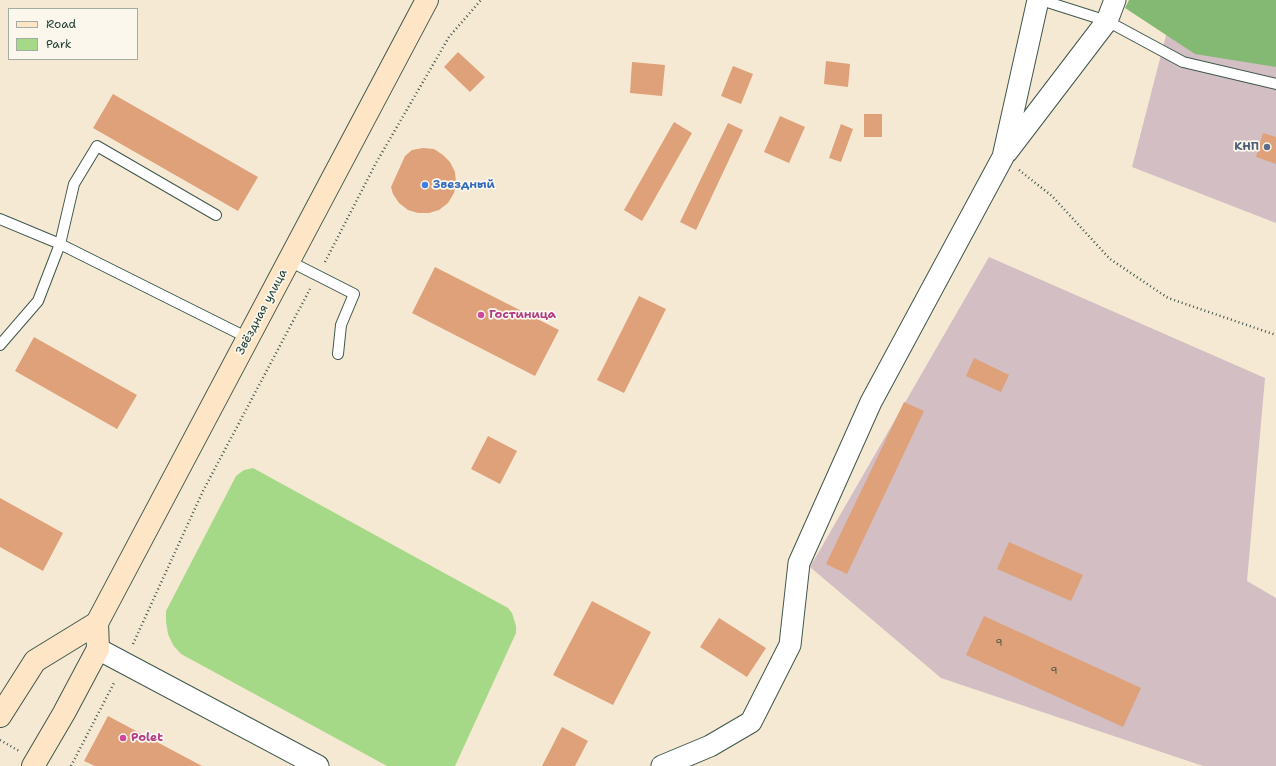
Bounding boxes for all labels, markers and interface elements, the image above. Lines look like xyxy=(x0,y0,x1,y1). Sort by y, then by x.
legend xyxy=(8,8,138,60)
text: Road xyxy=(46,16,76,32)
text: Park xyxy=(46,36,72,52)
place label: КНП xyxy=(1234,140,1259,154)
marker: КНП xyxy=(1262,142,1272,152)
place label: Звездный xyxy=(433,178,495,192)
marker: Звездный xyxy=(420,180,430,190)
street label: Звёздная улица xyxy=(233,267,291,357)
place label: Гостиница xyxy=(489,308,556,322)
marker: Гостиница xyxy=(476,310,486,320)
house number: 9 xyxy=(996,637,1002,649)
house number: 9 xyxy=(1051,665,1057,677)
place label: Polet xyxy=(131,731,163,745)
marker: Polet xyxy=(118,733,128,743)

